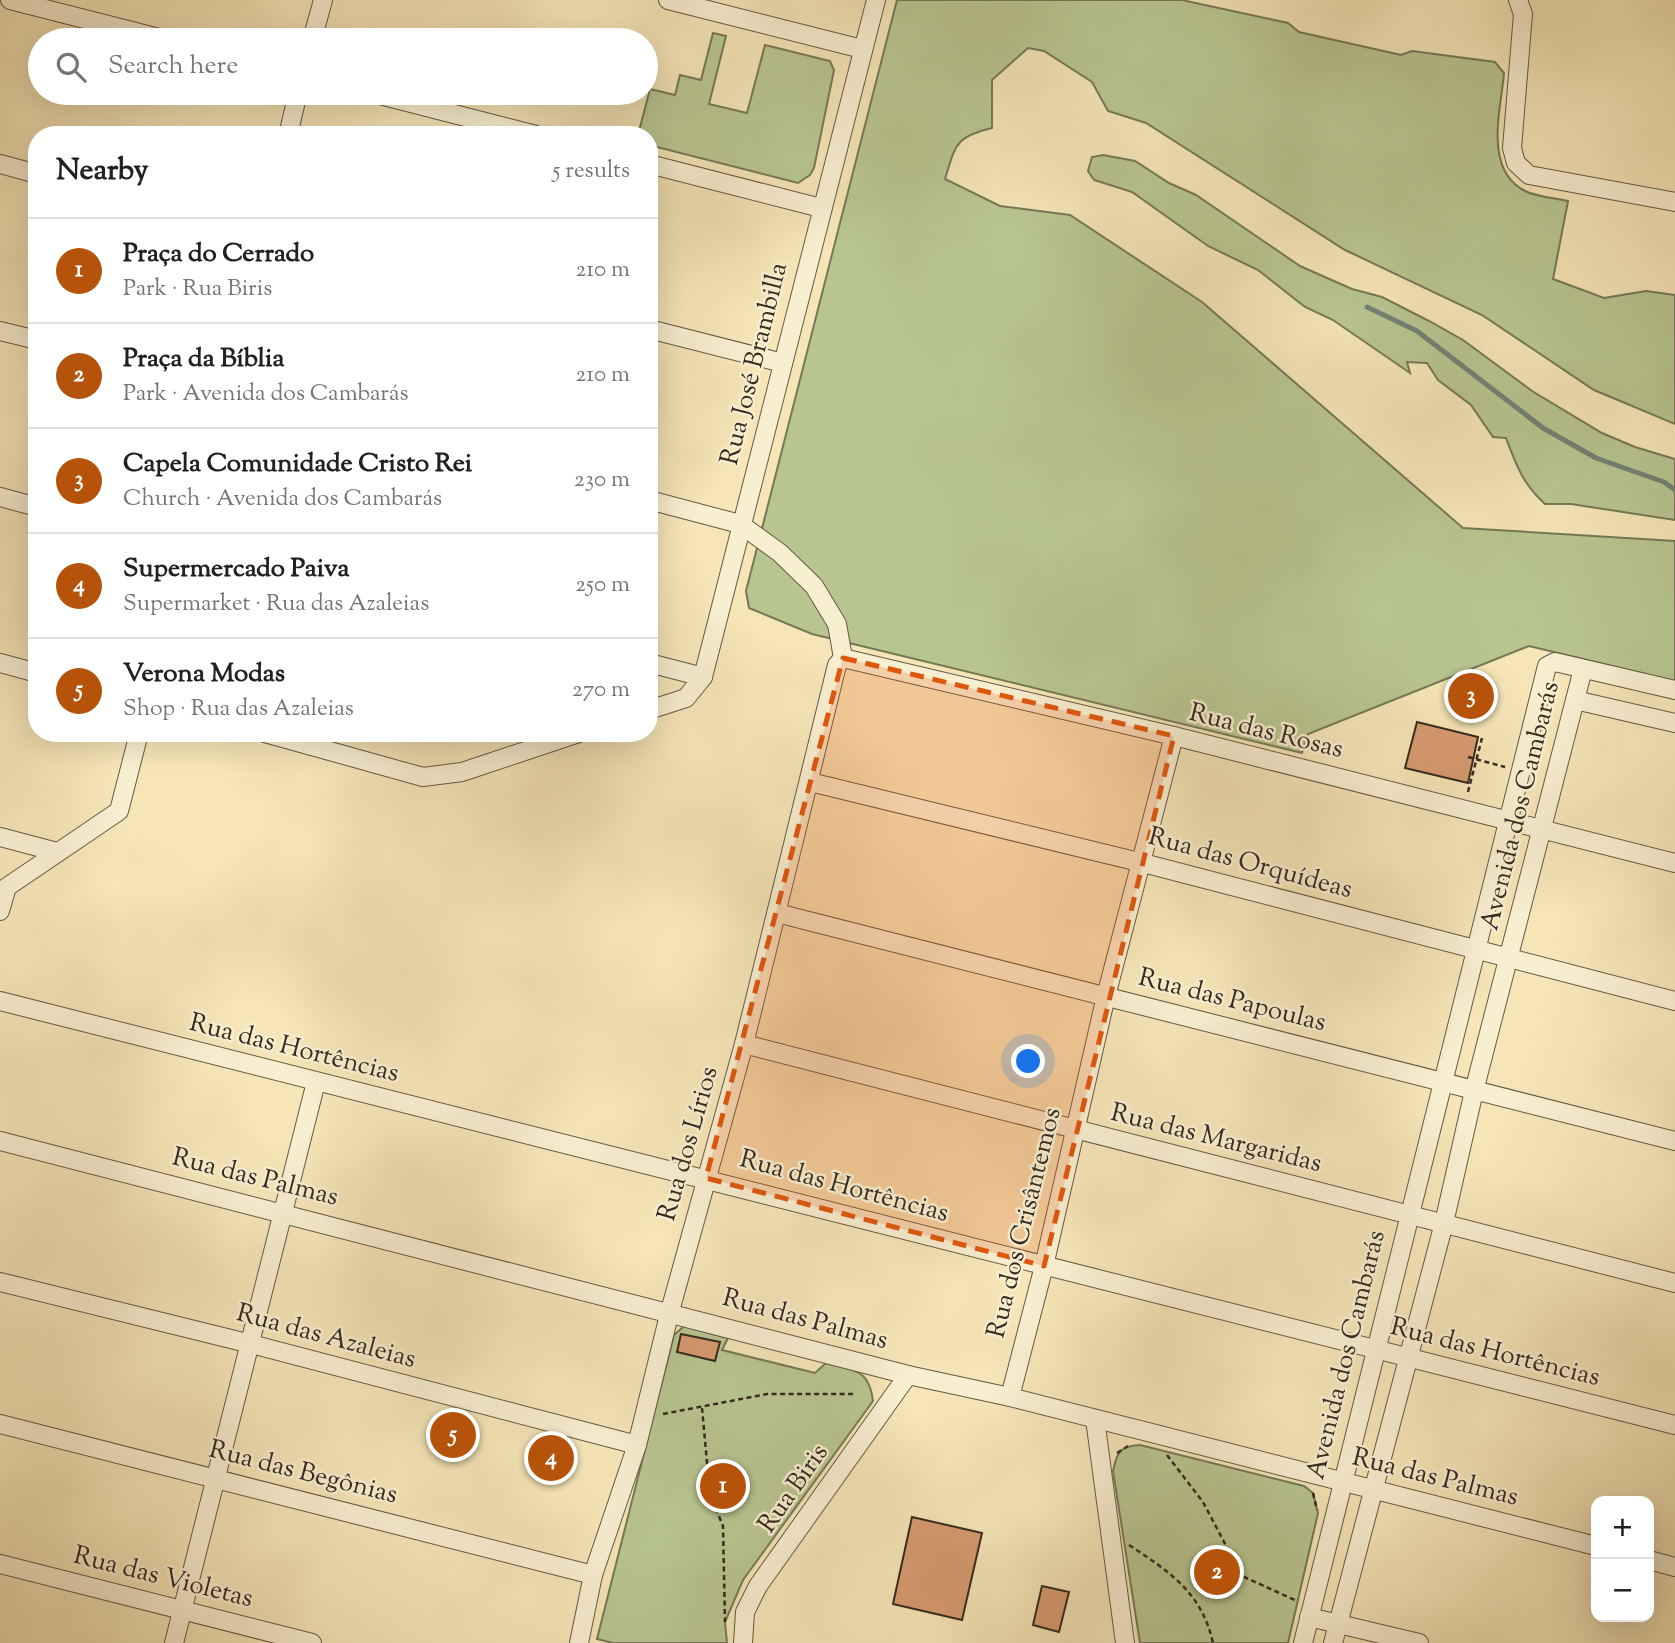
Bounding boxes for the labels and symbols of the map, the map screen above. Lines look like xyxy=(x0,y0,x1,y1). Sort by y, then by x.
street label: Rua José Brambilla xyxy=(712,259,798,469)
pin: 3 xyxy=(1448,670,1494,722)
street label: Avenida dos Cambarás xyxy=(1472,678,1570,934)
street label: Rua das Rosas xyxy=(1185,695,1347,769)
street label: Rua das Orquídeas xyxy=(1144,819,1356,909)
street label: Rua das Papoulas xyxy=(1134,960,1330,1042)
street label: Rua das Hortências xyxy=(185,1005,403,1093)
your location xyxy=(1011,1044,1045,1078)
street label: Rua dos Lírios xyxy=(649,1062,729,1226)
street label: Rua das Margaridas xyxy=(1107,1095,1325,1183)
street label: Rua dos Crisântemos xyxy=(978,1104,1072,1342)
street label: Rua das Palmas xyxy=(168,1139,342,1217)
street label: Rua das Hortências xyxy=(735,1141,953,1233)
street label: Avenida dos Cambarás xyxy=(1298,1227,1396,1483)
street label: Rua das Palmas xyxy=(718,1280,892,1360)
street label: Rua das Azaleias xyxy=(232,1295,420,1379)
street label: Rua das Hortências xyxy=(1386,1309,1604,1397)
pin: 5 xyxy=(430,1409,476,1461)
street label: Rua das Begônias xyxy=(205,1432,401,1514)
pin: 4 xyxy=(528,1432,574,1484)
street label: Rua Biris xyxy=(750,1437,838,1541)
street label: Rua das Palmas xyxy=(1348,1439,1522,1517)
pin: 1 xyxy=(700,1460,746,1512)
street label: Rua das Violetas xyxy=(69,1538,257,1618)
pin: 2 xyxy=(1194,1546,1240,1598)

